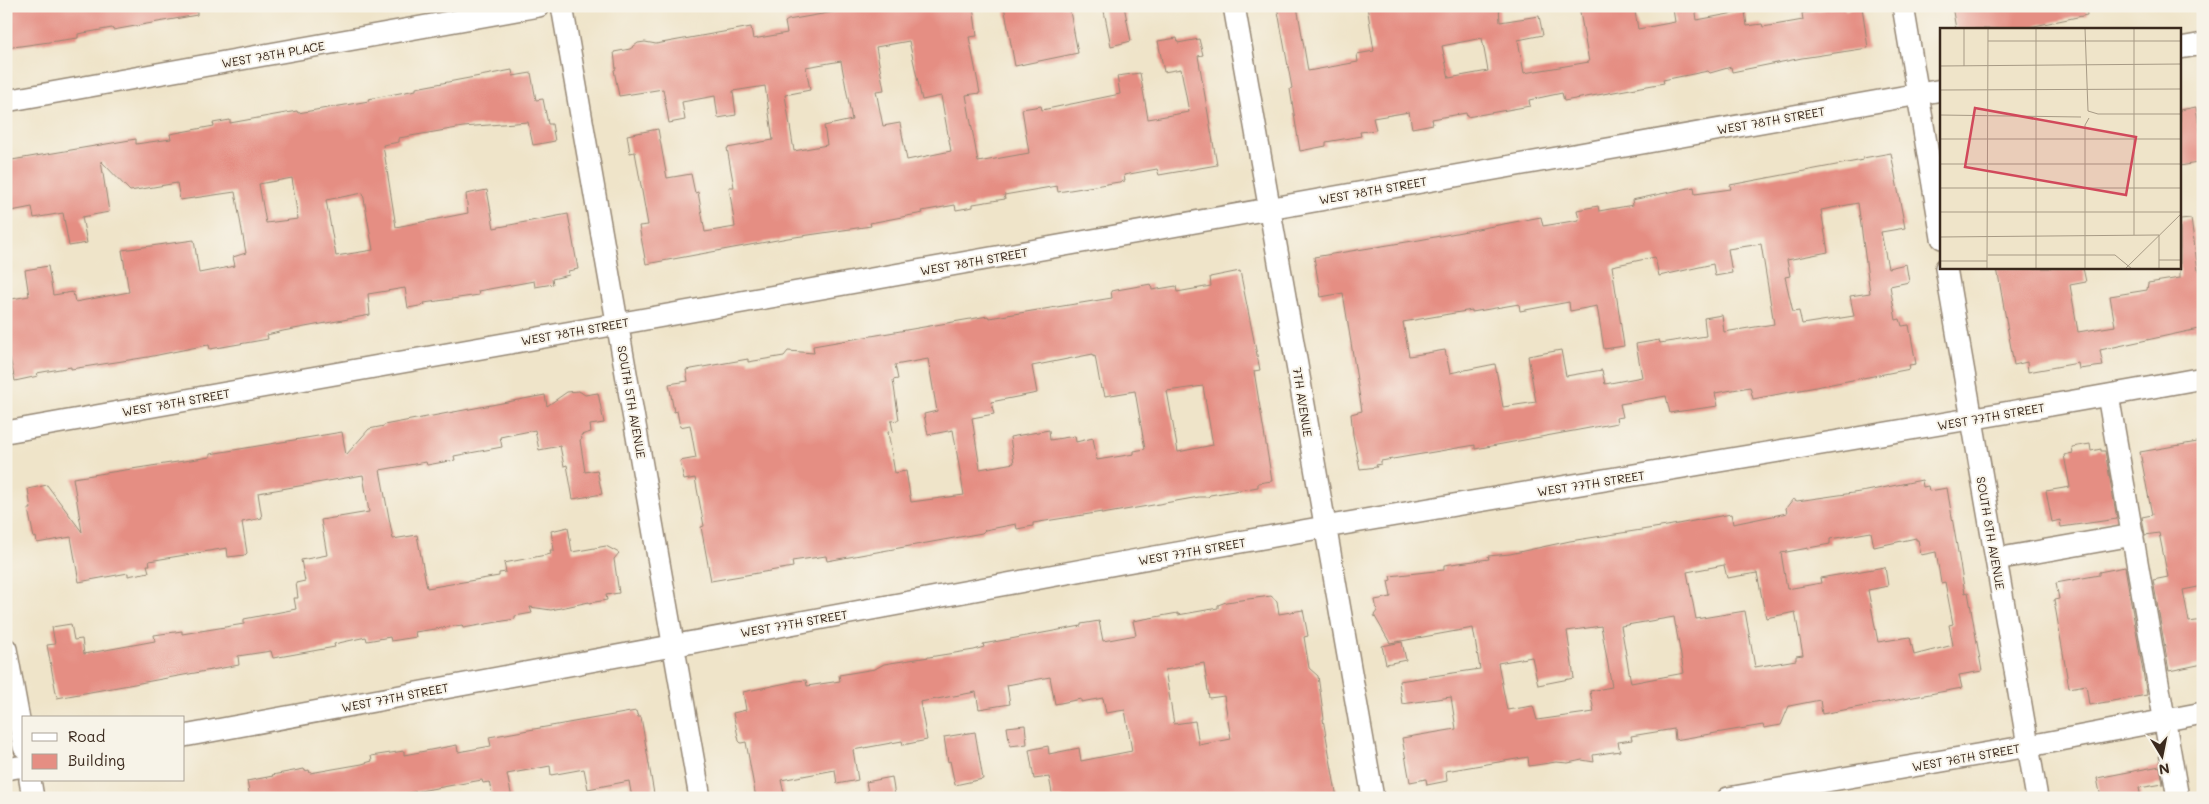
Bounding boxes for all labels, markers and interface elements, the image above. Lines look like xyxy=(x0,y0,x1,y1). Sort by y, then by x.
inset map xyxy=(1940,28,2182,269)
street label: WEST 78TH PLACE xyxy=(220,37,326,71)
street label: WEST 78TH STREET xyxy=(1716,103,1827,137)
street label: WEST 78TH STREET xyxy=(1318,173,1429,207)
street label: WEST 78TH STREET xyxy=(919,244,1030,278)
street label: WEST 78TH STREET xyxy=(520,314,631,348)
street label: SOUTH 5TH AVENUE xyxy=(614,344,650,460)
street label: 7TH AVENUE xyxy=(1290,366,1316,438)
street label: WEST 78TH STREET xyxy=(121,385,232,419)
street label: WEST 77TH STREET xyxy=(1936,399,2046,433)
street label: WEST 77TH STREET xyxy=(1536,467,1646,499)
street label: SOUTH 8TH AVENUE xyxy=(1973,475,2009,591)
street label: WEST 77TH STREET xyxy=(1137,534,1247,568)
street label: WEST 77TH STREET xyxy=(739,606,849,640)
street label: WEST 77TH STREET xyxy=(340,679,450,715)
legend xyxy=(22,716,185,782)
text: Road xyxy=(68,726,105,746)
north arrow xyxy=(2136,732,2186,782)
street label: WEST 76TH STREET xyxy=(1911,740,2021,774)
text: Building xyxy=(68,750,125,770)
text: N xyxy=(2157,759,2171,780)

